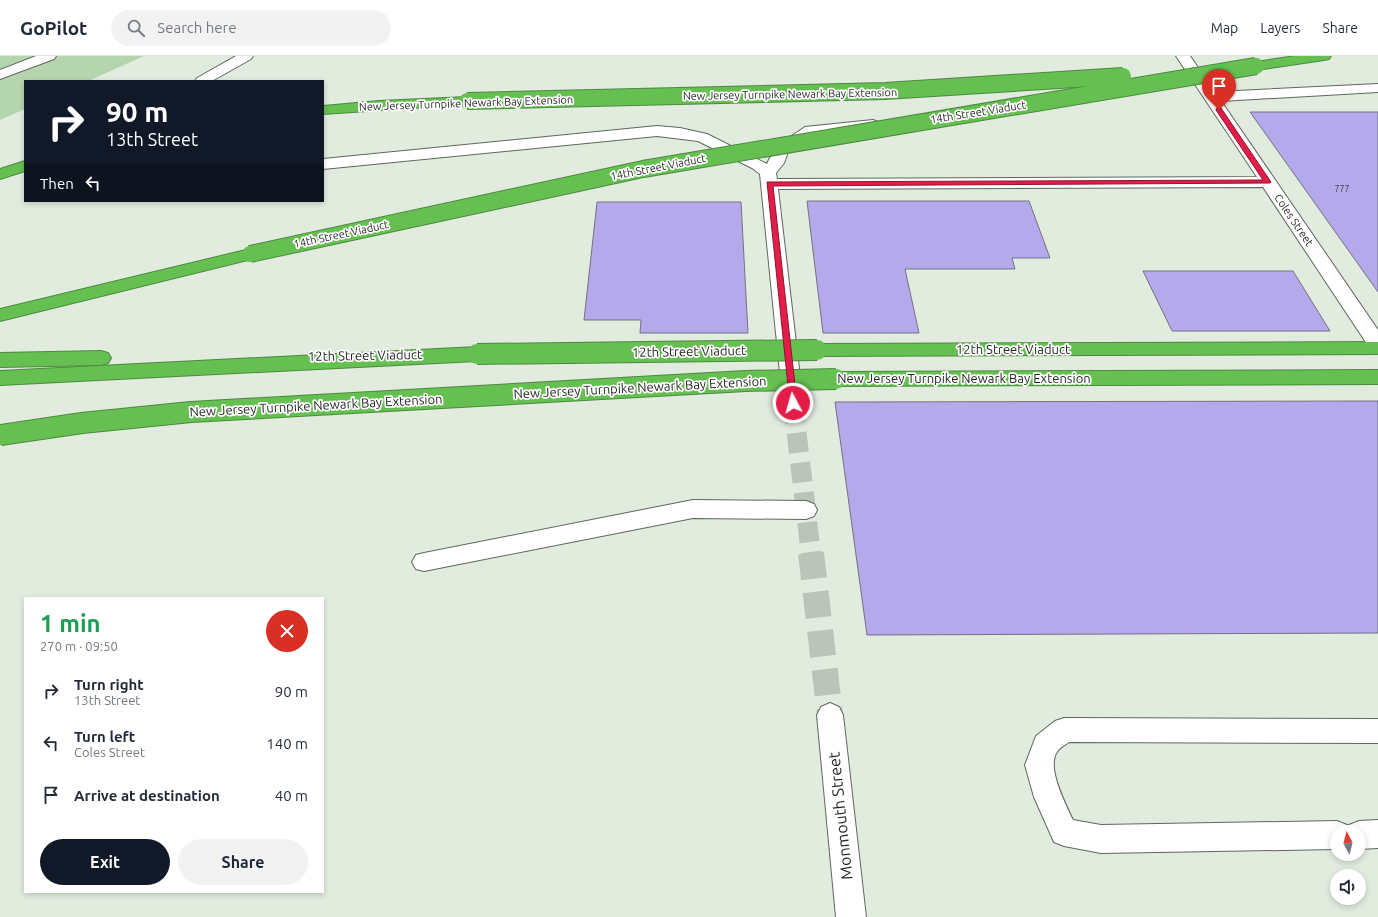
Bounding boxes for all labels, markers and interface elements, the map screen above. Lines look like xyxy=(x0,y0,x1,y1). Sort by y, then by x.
search box xyxy=(111,10,391,46)
text: GoPilot xyxy=(20,17,87,39)
icon: search xyxy=(125,17,147,39)
text: Search here xyxy=(157,19,237,36)
text: Map xyxy=(1211,20,1238,36)
text: Layers xyxy=(1260,20,1300,36)
text: Share xyxy=(1322,20,1358,36)
pin xyxy=(1202,69,1236,110)
icon: arrive xyxy=(1208,75,1230,97)
street label: New Jersey Turnpike Newark Bay Extension xyxy=(683,86,897,102)
street label: New Jersey Turnpike Newark Bay Extension xyxy=(359,93,573,113)
icon: right xyxy=(40,96,92,148)
text: 90 m xyxy=(106,96,168,127)
street label: 14th Street Viaduct xyxy=(929,98,1027,125)
text: 13th Street xyxy=(106,129,198,149)
street label: 14th Street Viaduct xyxy=(609,152,707,182)
icon: left xyxy=(82,172,104,194)
text: Then xyxy=(40,175,74,192)
house number: 777 xyxy=(1334,184,1350,194)
street label: Coles Street xyxy=(1272,192,1316,249)
street label: 14th Street Viaduct xyxy=(293,218,390,250)
street label: 12th Street Viaduct xyxy=(956,342,1070,356)
street label: 12th Street Viaduct xyxy=(632,343,746,359)
street label: 12th Street Viaduct xyxy=(308,347,422,363)
street label: New Jersey Turnpike Newark Bay Extension xyxy=(837,371,1091,385)
street label: New Jersey Turnpike Newark Bay Extension xyxy=(513,373,767,401)
position arrow xyxy=(772,382,814,424)
street label: New Jersey Turnpike Newark Bay Extension xyxy=(189,391,443,419)
text: 1 min xyxy=(40,610,101,637)
button: close xyxy=(266,610,308,652)
text: 270 m · 09:50 xyxy=(40,639,118,653)
text: Turn right xyxy=(74,676,144,693)
icon: right xyxy=(40,680,62,702)
text: 90 m xyxy=(275,683,308,700)
text: 13th Street xyxy=(74,693,140,707)
text: Turn left xyxy=(74,728,135,745)
icon: left xyxy=(40,732,62,754)
text: 140 m xyxy=(266,735,308,752)
text: Coles Street xyxy=(74,745,145,759)
street label: Monmouth Street xyxy=(824,750,856,881)
icon: arrive xyxy=(40,784,62,806)
text: Arrive at destination xyxy=(74,787,220,804)
text: 40 m xyxy=(275,787,308,804)
north arrow xyxy=(1330,825,1366,861)
map controls xyxy=(1330,825,1366,905)
button: Exit xyxy=(40,839,170,885)
button: Share xyxy=(178,839,308,885)
button: sound xyxy=(1330,869,1366,905)

